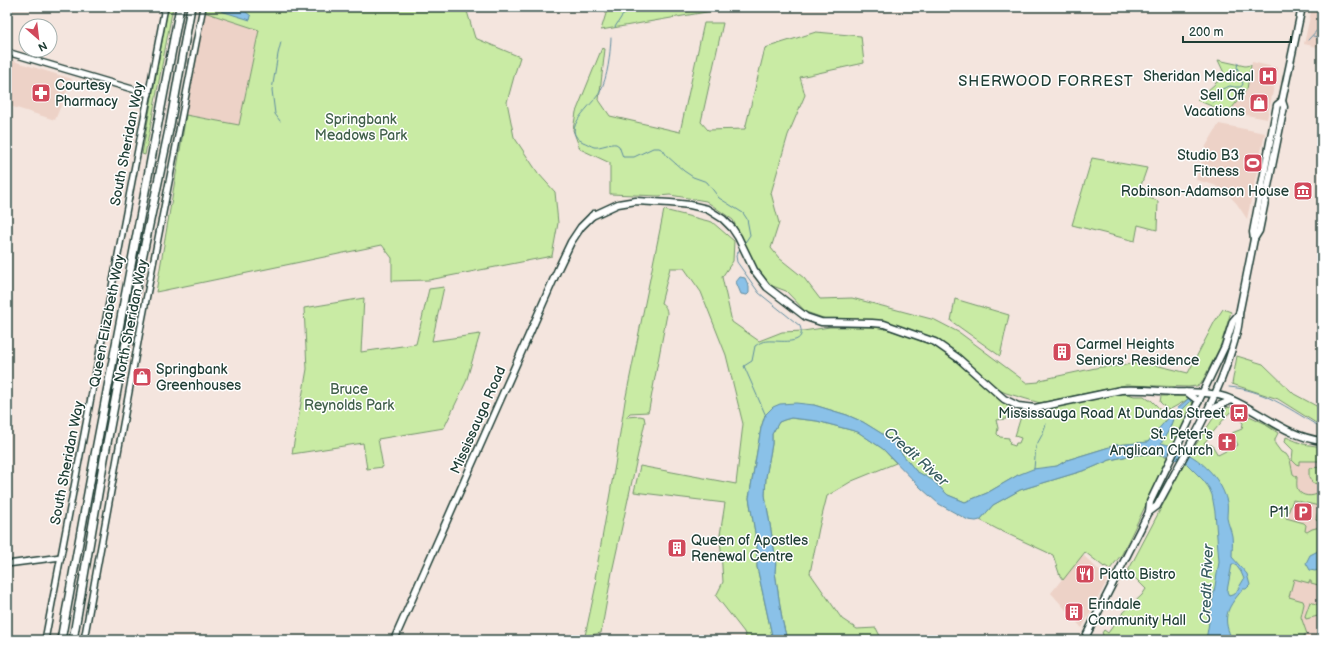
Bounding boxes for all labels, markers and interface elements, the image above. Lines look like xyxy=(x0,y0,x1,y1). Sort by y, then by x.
north arrow xyxy=(18,18,58,58)
scale bar xyxy=(1183,18,1291,44)
text: 200 m xyxy=(1189,25,1223,40)
text: N xyxy=(36,39,49,54)
hospital icon: Sheridan Medical xyxy=(1257,65,1279,87)
place label: Sheridan Medical xyxy=(1143,68,1254,85)
district label: SHERWOOD FORREST xyxy=(958,72,1134,91)
place label: Courtesy Pharmacy xyxy=(55,77,118,110)
street label: South Sheridan Way xyxy=(107,80,147,207)
pharmacy icon: Courtesy Pharmacy xyxy=(30,82,52,104)
place label: Sell Off Vacations xyxy=(1184,87,1245,120)
shop icon: Sell Off Vacations xyxy=(1248,92,1270,114)
park label: Springbank Meadows Park xyxy=(315,111,407,144)
place label: Studio B3 Fitness xyxy=(1177,147,1239,180)
sports icon: Studio B3 Fitness xyxy=(1242,152,1264,174)
museum icon: Robinson-Adamson House xyxy=(1292,180,1314,202)
place label: Robinson-Adamson House xyxy=(1121,183,1289,200)
street label: Queen Elizabeth Way xyxy=(86,253,128,389)
street label: North Sheridan Way xyxy=(111,257,151,384)
place label: Carmel Heights Seniors' Residence xyxy=(1076,336,1199,369)
building icon: Carmel Heights Seniors' Residence xyxy=(1051,341,1073,363)
place label: Springbank Greenhouses xyxy=(156,361,241,394)
street label: Mississauga Road xyxy=(447,364,509,476)
shop icon: Springbank Greenhouses xyxy=(131,366,153,388)
park label: Bruce Reynolds Park xyxy=(304,381,394,414)
street label: South Sheridan Way xyxy=(47,399,87,526)
bus stop icon: Mississauga Road At Dundas Street xyxy=(1228,402,1250,424)
place label: Mississauga Road At Dundas Street xyxy=(998,405,1226,422)
water label: Credit River xyxy=(880,423,953,492)
place label: St. Peter's Anglican Church xyxy=(1110,426,1213,459)
church icon: St. Peter's Anglican Church xyxy=(1216,431,1238,453)
parking icon: P11 xyxy=(1292,501,1314,523)
place label: P11 xyxy=(1269,504,1289,521)
place label: Queen of Apostles Renewal Centre xyxy=(691,532,808,565)
building icon: Queen of Apostles Renewal Centre xyxy=(666,537,688,559)
water label: Credit River xyxy=(1196,542,1218,624)
restaurant icon: Piatto Bistro xyxy=(1074,563,1096,585)
place label: Piatto Bistro xyxy=(1099,566,1176,583)
place label: Erindale Community Hall xyxy=(1088,596,1186,629)
building icon: Erindale Community Hall xyxy=(1063,601,1085,623)

